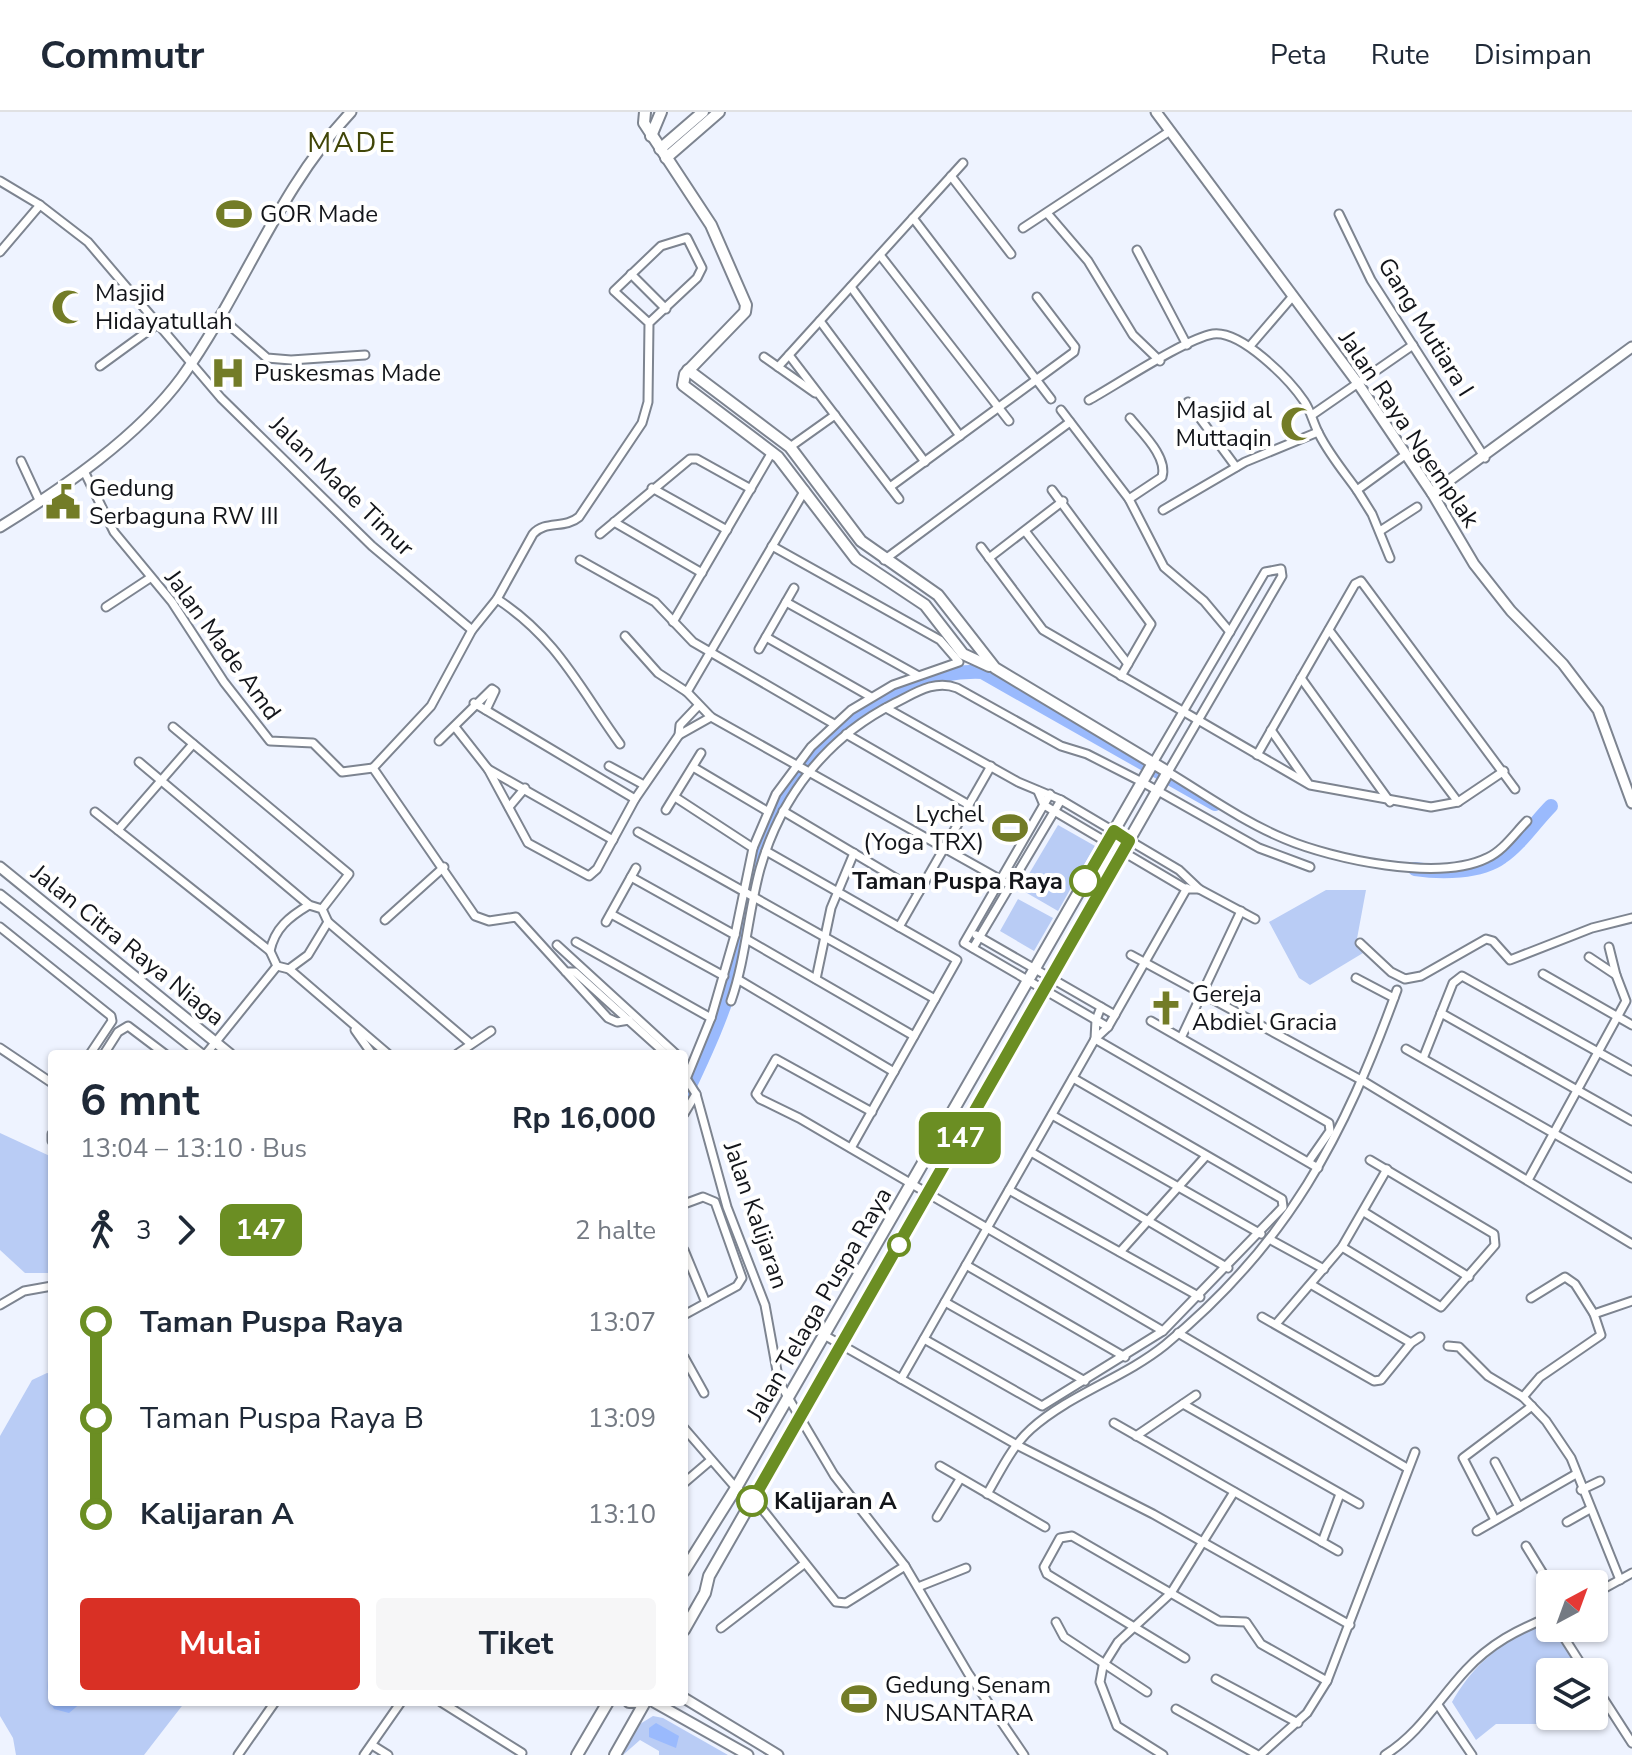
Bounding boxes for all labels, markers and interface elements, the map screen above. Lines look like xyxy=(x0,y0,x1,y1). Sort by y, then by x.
text: Commutr xyxy=(40,30,205,81)
text: Peta xyxy=(1270,36,1327,74)
text: Rute xyxy=(1371,36,1430,74)
text: Disimpan xyxy=(1474,36,1592,74)
district label: MADE xyxy=(307,124,397,162)
sports icon: GOR Made xyxy=(215,195,253,233)
place label: GOR Made xyxy=(260,198,378,230)
street label: Gang Mutiara I xyxy=(1371,251,1481,403)
place label: Masjid Hidayatullah xyxy=(95,277,233,337)
mosque icon: Masjid Hidayatullah xyxy=(50,288,88,326)
street label: Jalan Raya Ngemplak xyxy=(1331,324,1487,534)
hospital icon: Puskesmas Made xyxy=(209,354,247,392)
place label: Puskesmas Made xyxy=(254,357,441,389)
place label: Masjid al Muttaqin xyxy=(1176,394,1272,454)
mosque icon: Masjid al Muttaqin xyxy=(1279,405,1317,443)
street label: Jalan Made Timur xyxy=(262,408,421,563)
place label: Gedung Serbaguna RW III xyxy=(89,472,279,532)
public building icon: Gedung Serbaguna RW III xyxy=(44,483,82,521)
street label: Jalan Made Amd xyxy=(157,563,288,727)
place label: Lychel (Yoga TRX) xyxy=(863,798,984,858)
sports icon: Lychel (Yoga TRX) xyxy=(991,809,1029,847)
street label: Jalan Citra Raya Niaga xyxy=(24,856,231,1033)
place label: Taman Puspa Raya xyxy=(852,865,1063,897)
marker: Taman Puspa Raya xyxy=(1070,866,1100,896)
place label: Gereja Abdiel Gracia xyxy=(1192,978,1337,1038)
church icon: Gereja Abdiel Gracia xyxy=(1147,989,1185,1027)
text: 6 mnt xyxy=(80,1071,200,1131)
text: Rp 16,000 xyxy=(512,1098,656,1139)
line badge: 147 xyxy=(914,1112,1006,1164)
text: 147 xyxy=(935,1119,985,1157)
text: 13:04 – 13:10 · Bus xyxy=(80,1131,307,1166)
street label: Jalan Kalijaran xyxy=(716,1136,796,1293)
street label: Jalan Telaga Puspa Raya xyxy=(738,1181,899,1427)
icon: walk xyxy=(80,1208,124,1252)
icon: forward xyxy=(164,1208,208,1252)
text: 147 xyxy=(236,1211,286,1249)
text: 3 xyxy=(136,1213,152,1248)
text: 2 halte xyxy=(575,1213,656,1248)
unlabelled marker xyxy=(888,1234,910,1256)
text: Taman Puspa Raya xyxy=(140,1302,404,1343)
text: 13:07 xyxy=(588,1305,656,1340)
text: Taman Puspa Raya B xyxy=(140,1398,424,1439)
text: 13:09 xyxy=(588,1401,656,1436)
place label: Kalijaran A xyxy=(774,1485,897,1517)
marker: Kalijaran A xyxy=(737,1486,767,1516)
text: Kalijaran A xyxy=(140,1494,294,1535)
text: 13:10 xyxy=(588,1497,656,1532)
north arrow xyxy=(1536,1570,1608,1642)
map controls xyxy=(1536,1570,1608,1730)
button: Mulai xyxy=(80,1598,360,1690)
button: Tiket xyxy=(376,1598,656,1690)
button: layers xyxy=(1536,1658,1608,1730)
place label: Gedung Senam NUSANTARA xyxy=(885,1669,1051,1729)
sports icon: Gedung Senam NUSANTARA xyxy=(840,1680,878,1718)

